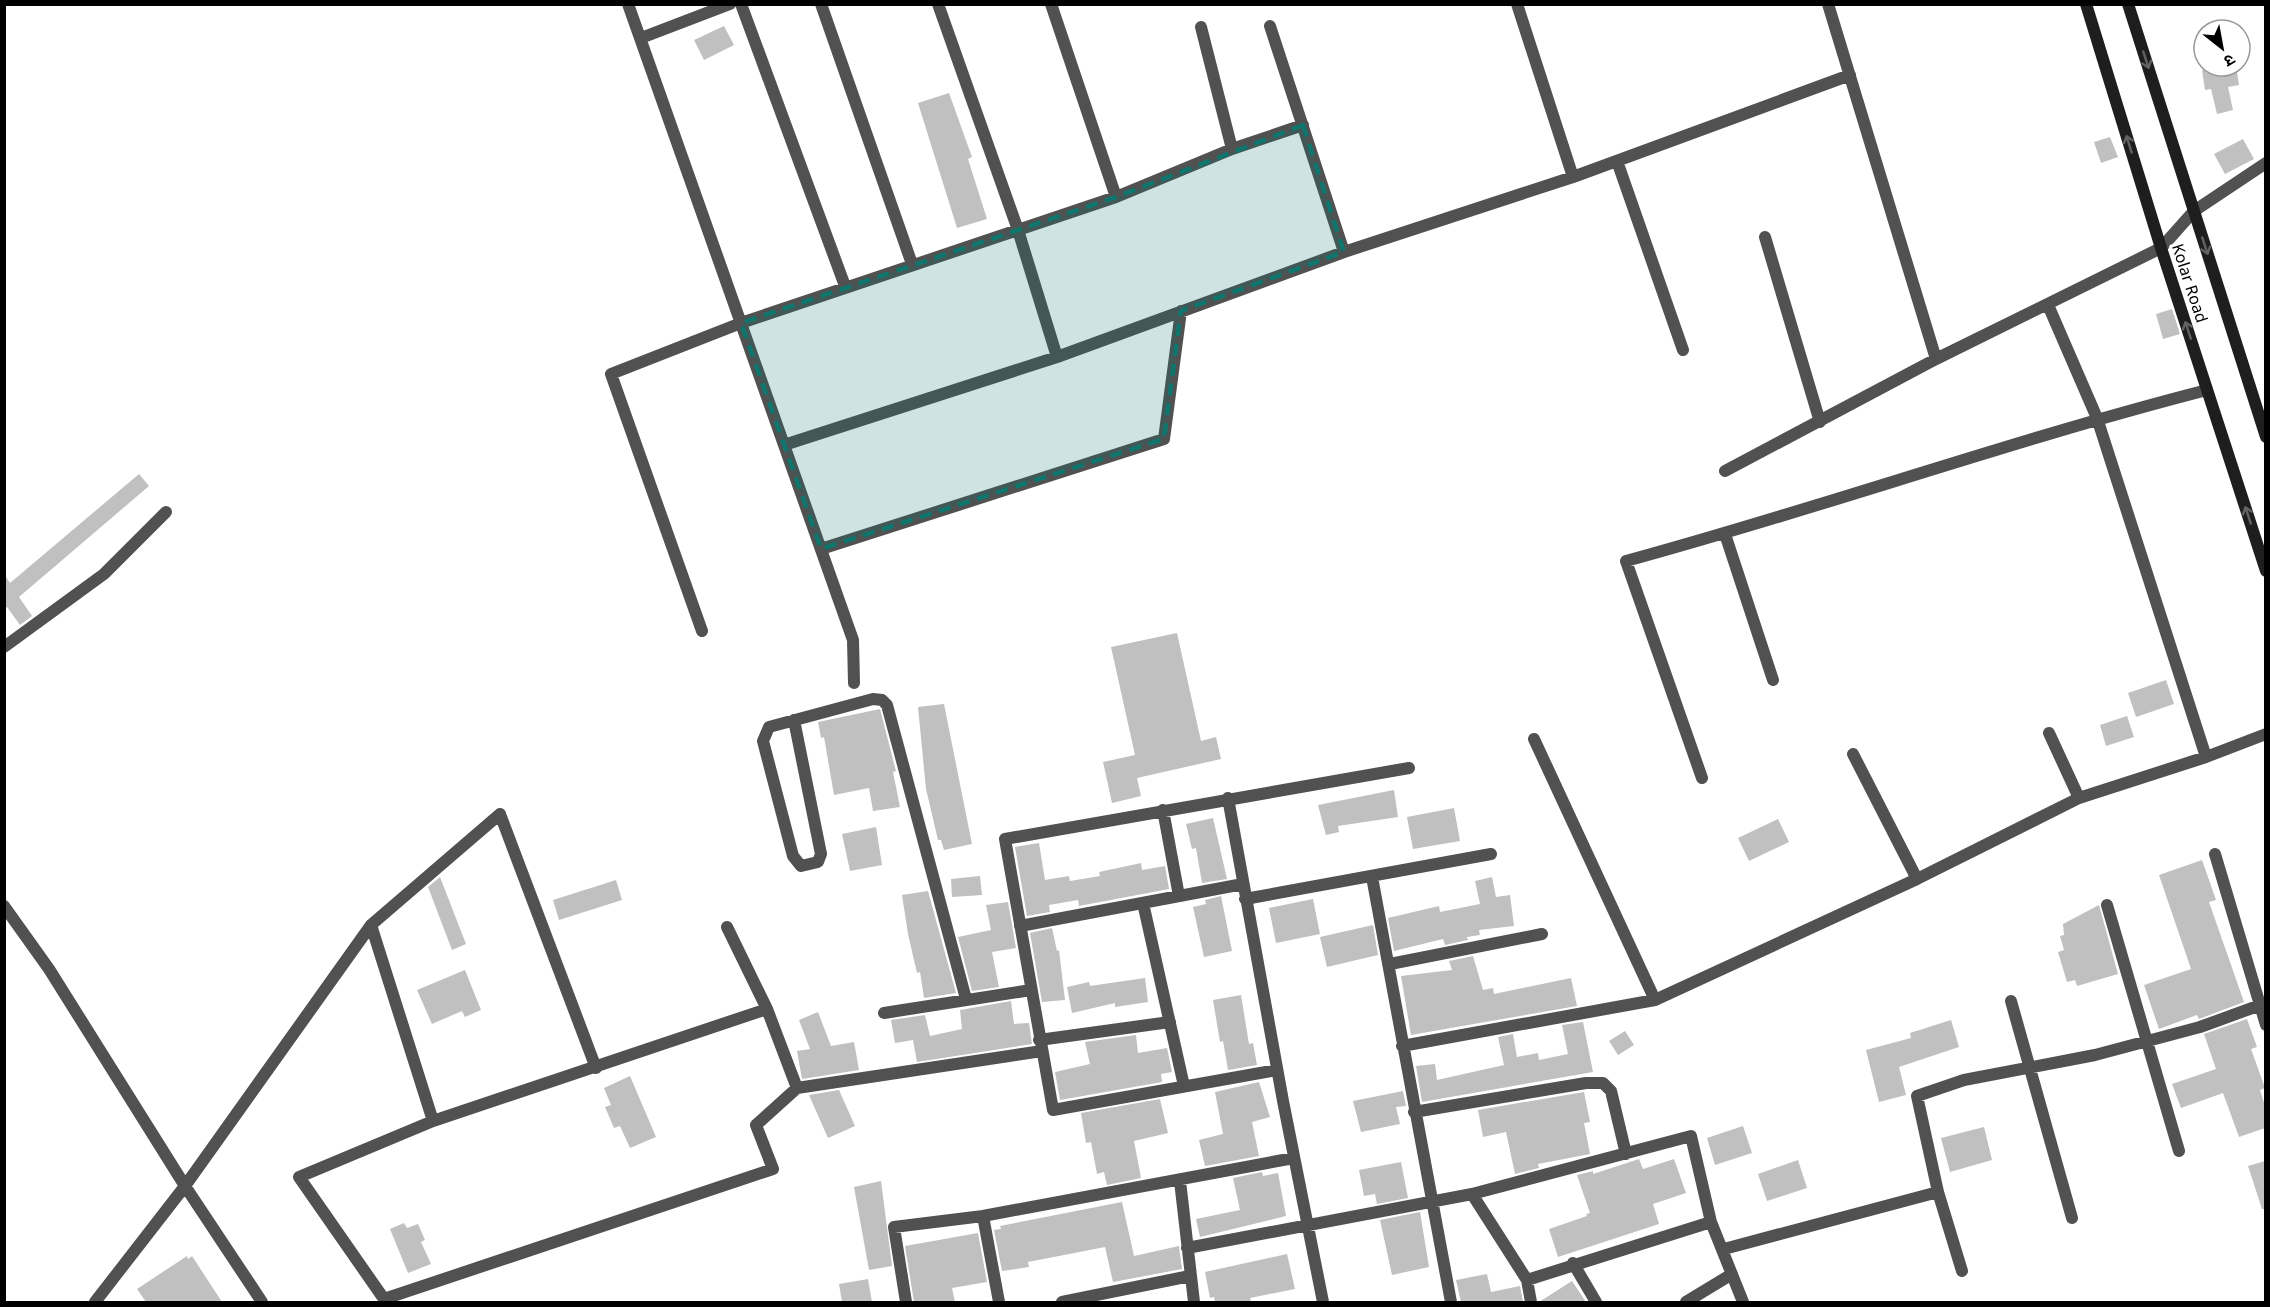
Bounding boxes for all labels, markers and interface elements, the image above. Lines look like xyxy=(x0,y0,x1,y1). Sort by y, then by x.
north arrow xyxy=(2192,18,2252,78)
text: उ xyxy=(2220,49,2239,73)
one-way arrow xyxy=(2141,50,2152,69)
one-way arrow xyxy=(2123,135,2134,154)
one-way arrow xyxy=(2200,236,2211,255)
street label: Kolar Road xyxy=(2167,241,2213,325)
one-way arrow xyxy=(2181,321,2192,340)
one-way arrow xyxy=(2241,506,2252,525)

